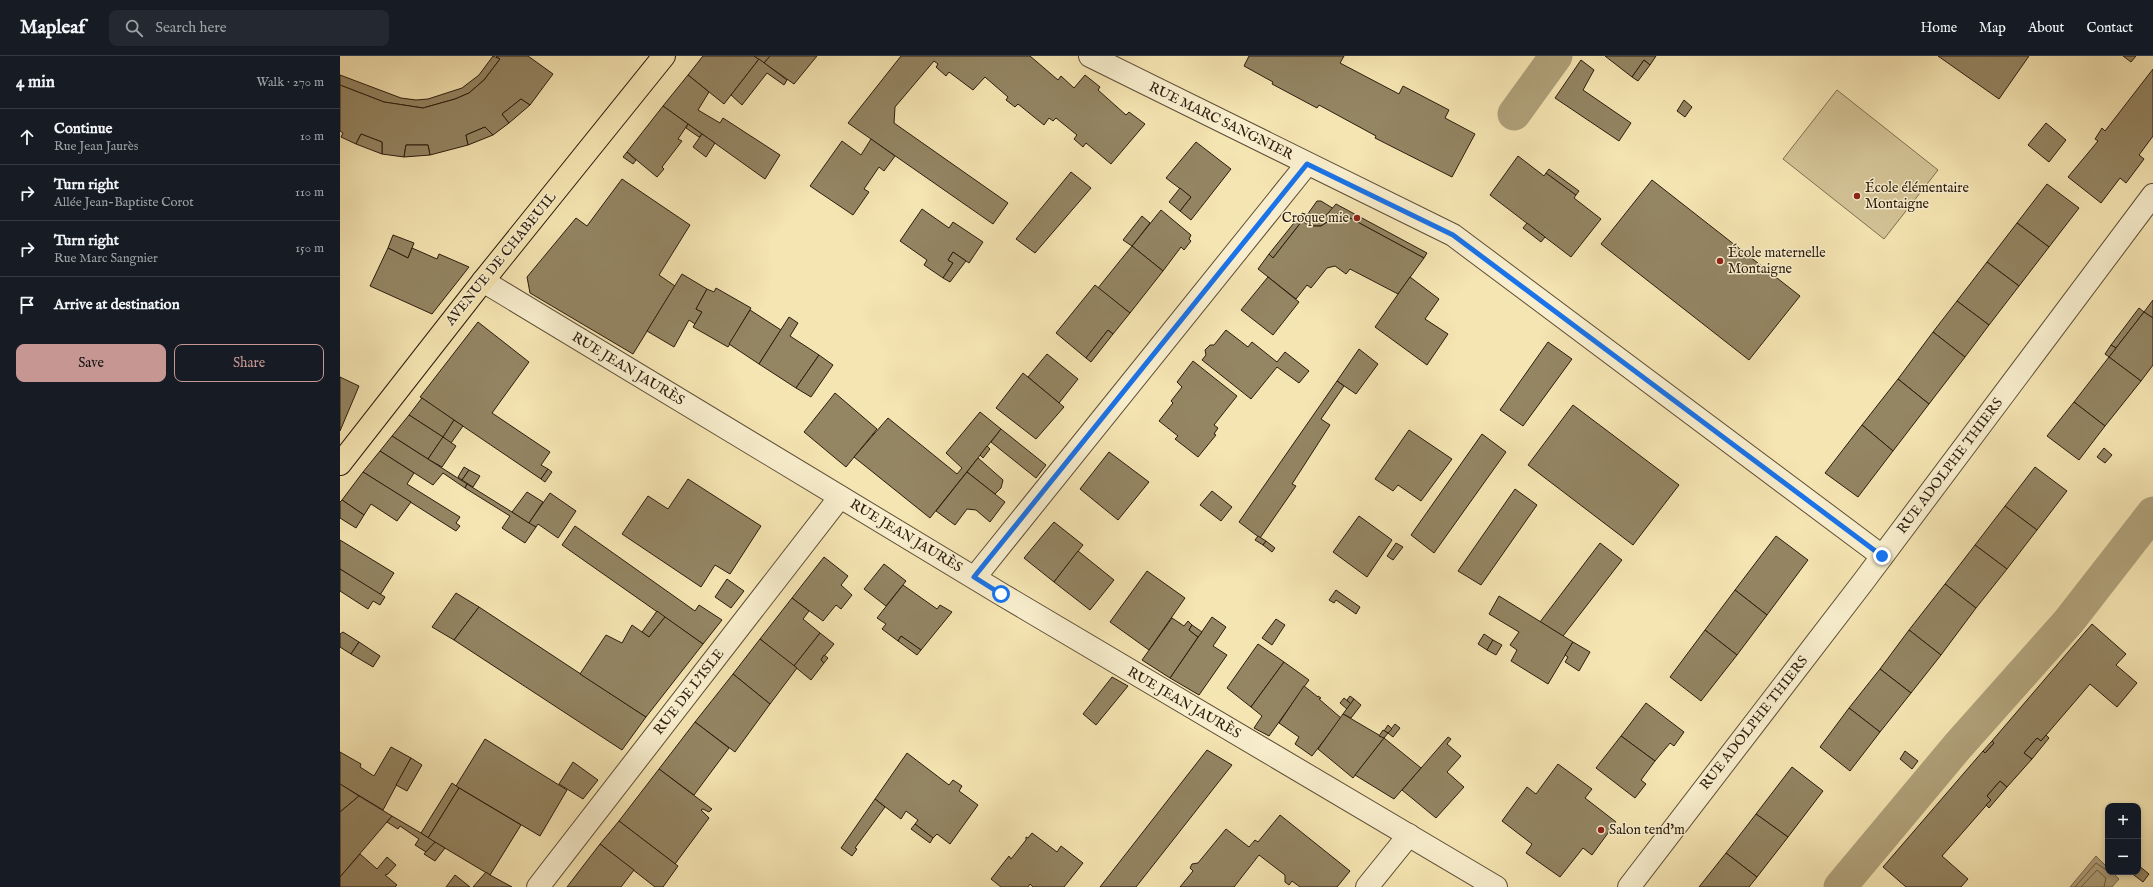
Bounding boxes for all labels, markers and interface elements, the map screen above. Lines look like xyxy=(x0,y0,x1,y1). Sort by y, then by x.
search box xyxy=(109,10,389,46)
text: Mapleaf xyxy=(20,16,85,40)
icon: search xyxy=(123,17,145,39)
text: Search here xyxy=(155,18,227,37)
text: Home xyxy=(1921,19,1957,37)
text: Map xyxy=(1979,19,2006,37)
text: About xyxy=(2028,19,2064,37)
text: Contact xyxy=(2086,19,2133,37)
text: 4 min xyxy=(16,72,55,93)
text: Walk · 270 m xyxy=(256,74,324,91)
street label: RUE MARC SANGNIER xyxy=(1146,78,1297,164)
text: Continue xyxy=(54,119,112,138)
icon: ahead xyxy=(16,126,38,148)
text: 10 m xyxy=(300,128,324,145)
text: Rue Jean Jaurès xyxy=(54,138,138,155)
text: Turn right xyxy=(54,175,119,194)
place label: École élémentaire Montaigne xyxy=(1865,178,1969,213)
icon: right xyxy=(16,182,38,204)
text: 110 m xyxy=(295,184,324,201)
street label: AVENUE DE CHABEUIL xyxy=(441,189,560,330)
marker: École élémentaire Montaigne xyxy=(1852,191,1862,201)
text: Allée Jean-Baptiste Corot xyxy=(54,194,194,211)
place label: Croque mie xyxy=(1282,209,1350,227)
marker: Croque mie xyxy=(1352,213,1362,223)
text: Turn right xyxy=(54,231,119,250)
icon: right xyxy=(16,238,38,260)
text: 150 m xyxy=(295,240,324,257)
place label: École maternelle Montaigne xyxy=(1728,243,1826,278)
text: Rue Marc Sangnier xyxy=(54,250,158,267)
marker: École maternelle Montaigne xyxy=(1715,256,1725,266)
icon: arrive xyxy=(16,294,38,316)
text: Arrive at destination xyxy=(54,295,180,314)
street label: RUE JEAN JAURÈS xyxy=(568,327,688,410)
button: Save xyxy=(16,344,166,382)
button: Share xyxy=(174,344,324,382)
street label: RUE ADOLPHE THIERS xyxy=(1893,395,2007,537)
street label: RUE JEAN JAURÈS xyxy=(846,494,966,577)
route end xyxy=(1873,547,1891,565)
route start xyxy=(992,585,1010,603)
street label: RUE DE L'ISLE xyxy=(650,645,728,739)
street label: RUE ADOLPHE THIERS xyxy=(1696,652,1812,794)
street label: RUE JEAN JAURÈS xyxy=(1124,662,1245,743)
map controls xyxy=(2105,803,2141,875)
button: + xyxy=(2105,803,2141,839)
place label: Salon tend'm xyxy=(1609,821,1685,839)
marker: Salon tend'm xyxy=(1596,825,1606,835)
button: − xyxy=(2105,839,2141,875)

